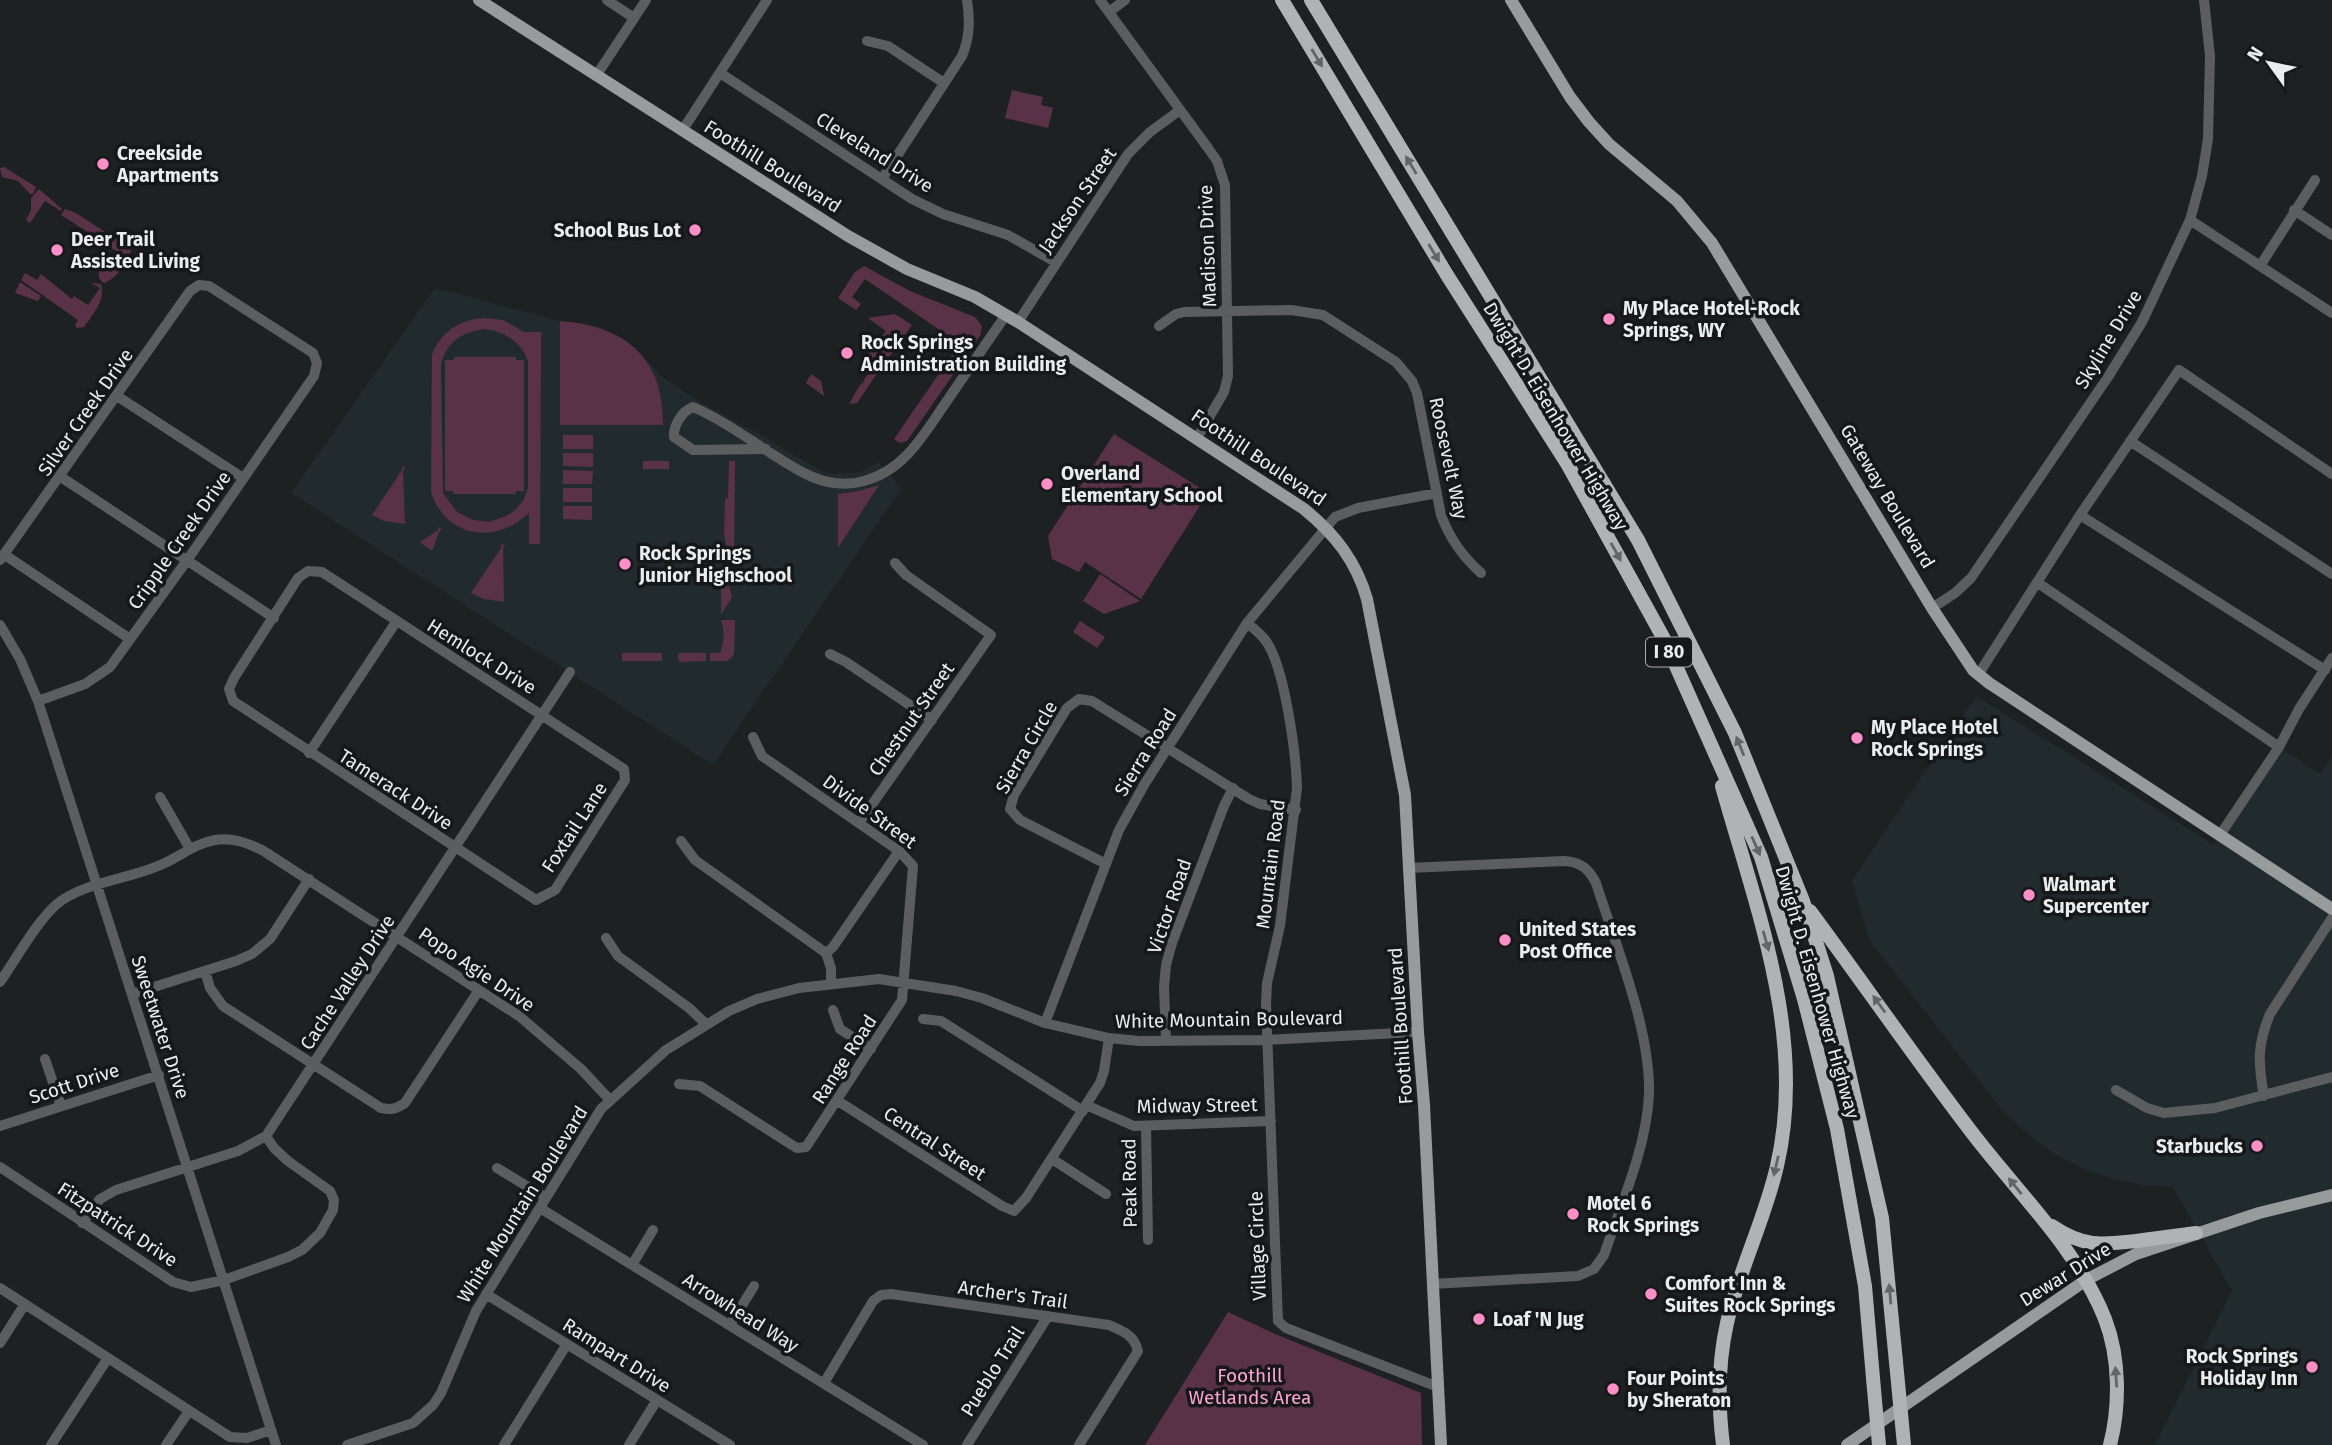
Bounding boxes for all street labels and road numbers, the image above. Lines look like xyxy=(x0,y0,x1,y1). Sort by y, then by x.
street label: Cleveland Drive xyxy=(812,107,938,198)
street label: Foothill Boulevard xyxy=(700,115,846,218)
street label: Jackson Street xyxy=(1034,143,1121,258)
street label: Madison Drive xyxy=(1194,184,1221,308)
street label: Skyline Drive xyxy=(2070,286,2147,393)
street label: Dwight D. Eisenhower Highway xyxy=(1478,298,1633,535)
street label: Silver Creek Drive xyxy=(33,344,138,480)
street label: Roosevelt Way xyxy=(1424,395,1473,522)
street label: Foothill Boulevard xyxy=(1187,404,1330,511)
street label: Gateway Boulevard xyxy=(1835,420,1940,572)
street label: Cripple Creek Drive xyxy=(123,467,236,614)
street label: Hemlock Drive xyxy=(423,614,541,699)
road number: I 80 xyxy=(1646,638,1692,666)
street label: Chestnut Street xyxy=(864,658,959,780)
street label: Sierra Circle xyxy=(991,697,1062,798)
street label: Sierra Road xyxy=(1109,704,1181,800)
street label: Tamerack Drive xyxy=(334,744,457,835)
street label: Divide Street xyxy=(818,770,921,853)
street label: Foxtail Lane xyxy=(537,778,612,877)
street label: Mountain Road xyxy=(1251,798,1290,930)
street label: Victor Road xyxy=(1143,856,1196,957)
street label: Dwight D. Eisenhower Highway xyxy=(1770,863,1865,1122)
street label: Cache Valley Drive xyxy=(295,910,400,1054)
street label: Popo Agie Drive xyxy=(414,922,539,1017)
street label: Foothill Boulevard xyxy=(1384,947,1417,1105)
street label: Sweetwater Drive xyxy=(127,953,195,1102)
street label: White Mountain Boulevard xyxy=(1115,1006,1343,1033)
street label: Range Road xyxy=(807,1010,882,1108)
street label: Scott Drive xyxy=(26,1058,122,1109)
street label: Midway Street xyxy=(1136,1093,1258,1118)
street label: White Mountain Boulevard xyxy=(452,1102,593,1307)
street label: Central Street xyxy=(879,1102,990,1185)
street label: Peak Road xyxy=(1117,1138,1142,1228)
street label: Fitzpatrick Drive xyxy=(53,1177,182,1272)
street label: Village Circle xyxy=(1244,1191,1271,1301)
street label: Dewar Drive xyxy=(2015,1237,2115,1312)
street label: Arrowhead Way xyxy=(679,1268,803,1358)
street label: Archer's Trail xyxy=(957,1275,1070,1314)
street label: Rampart Drive xyxy=(558,1313,675,1398)
street label: Pueblo Trail xyxy=(956,1322,1029,1421)

